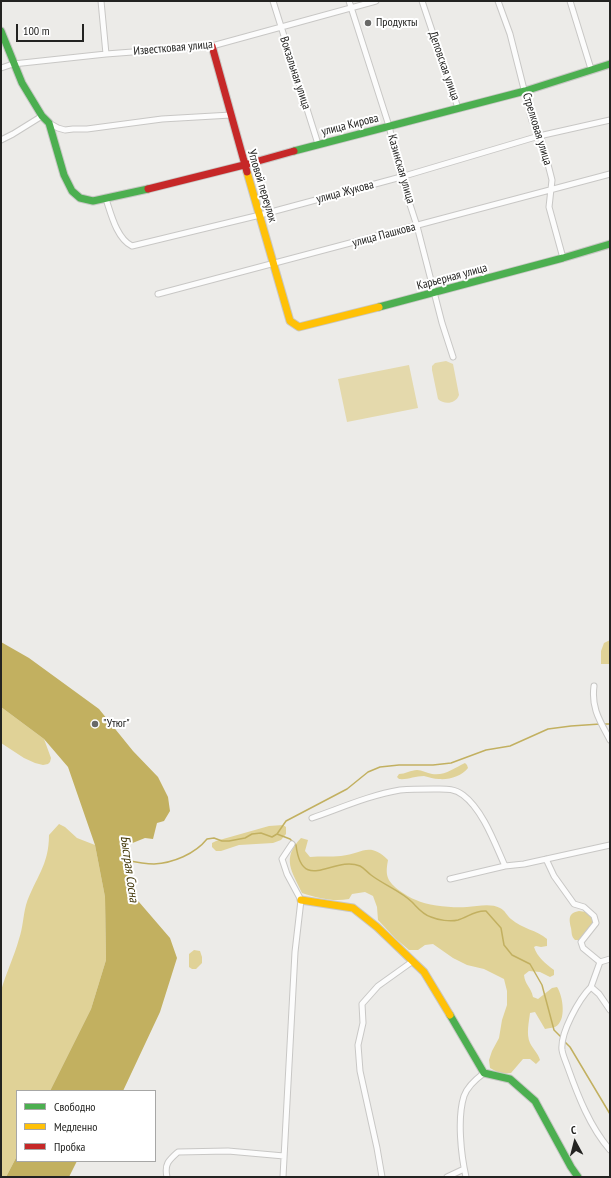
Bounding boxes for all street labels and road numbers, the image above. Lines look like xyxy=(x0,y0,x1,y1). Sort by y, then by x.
street label: Деповская улица xyxy=(425,30,463,102)
street label: Вокзальная улица xyxy=(276,35,314,111)
street label: Известковая улица xyxy=(133,37,213,59)
street label: Стрелковая улица xyxy=(519,91,555,167)
street label: улица Кирова xyxy=(320,111,380,139)
street label: Казинская улица xyxy=(384,133,418,205)
street label: Угловой переулок xyxy=(244,148,280,224)
street label: улица Жукова xyxy=(315,177,375,207)
street label: улица Пашкова xyxy=(351,220,417,250)
street label: Карьерная улица xyxy=(415,261,489,293)

